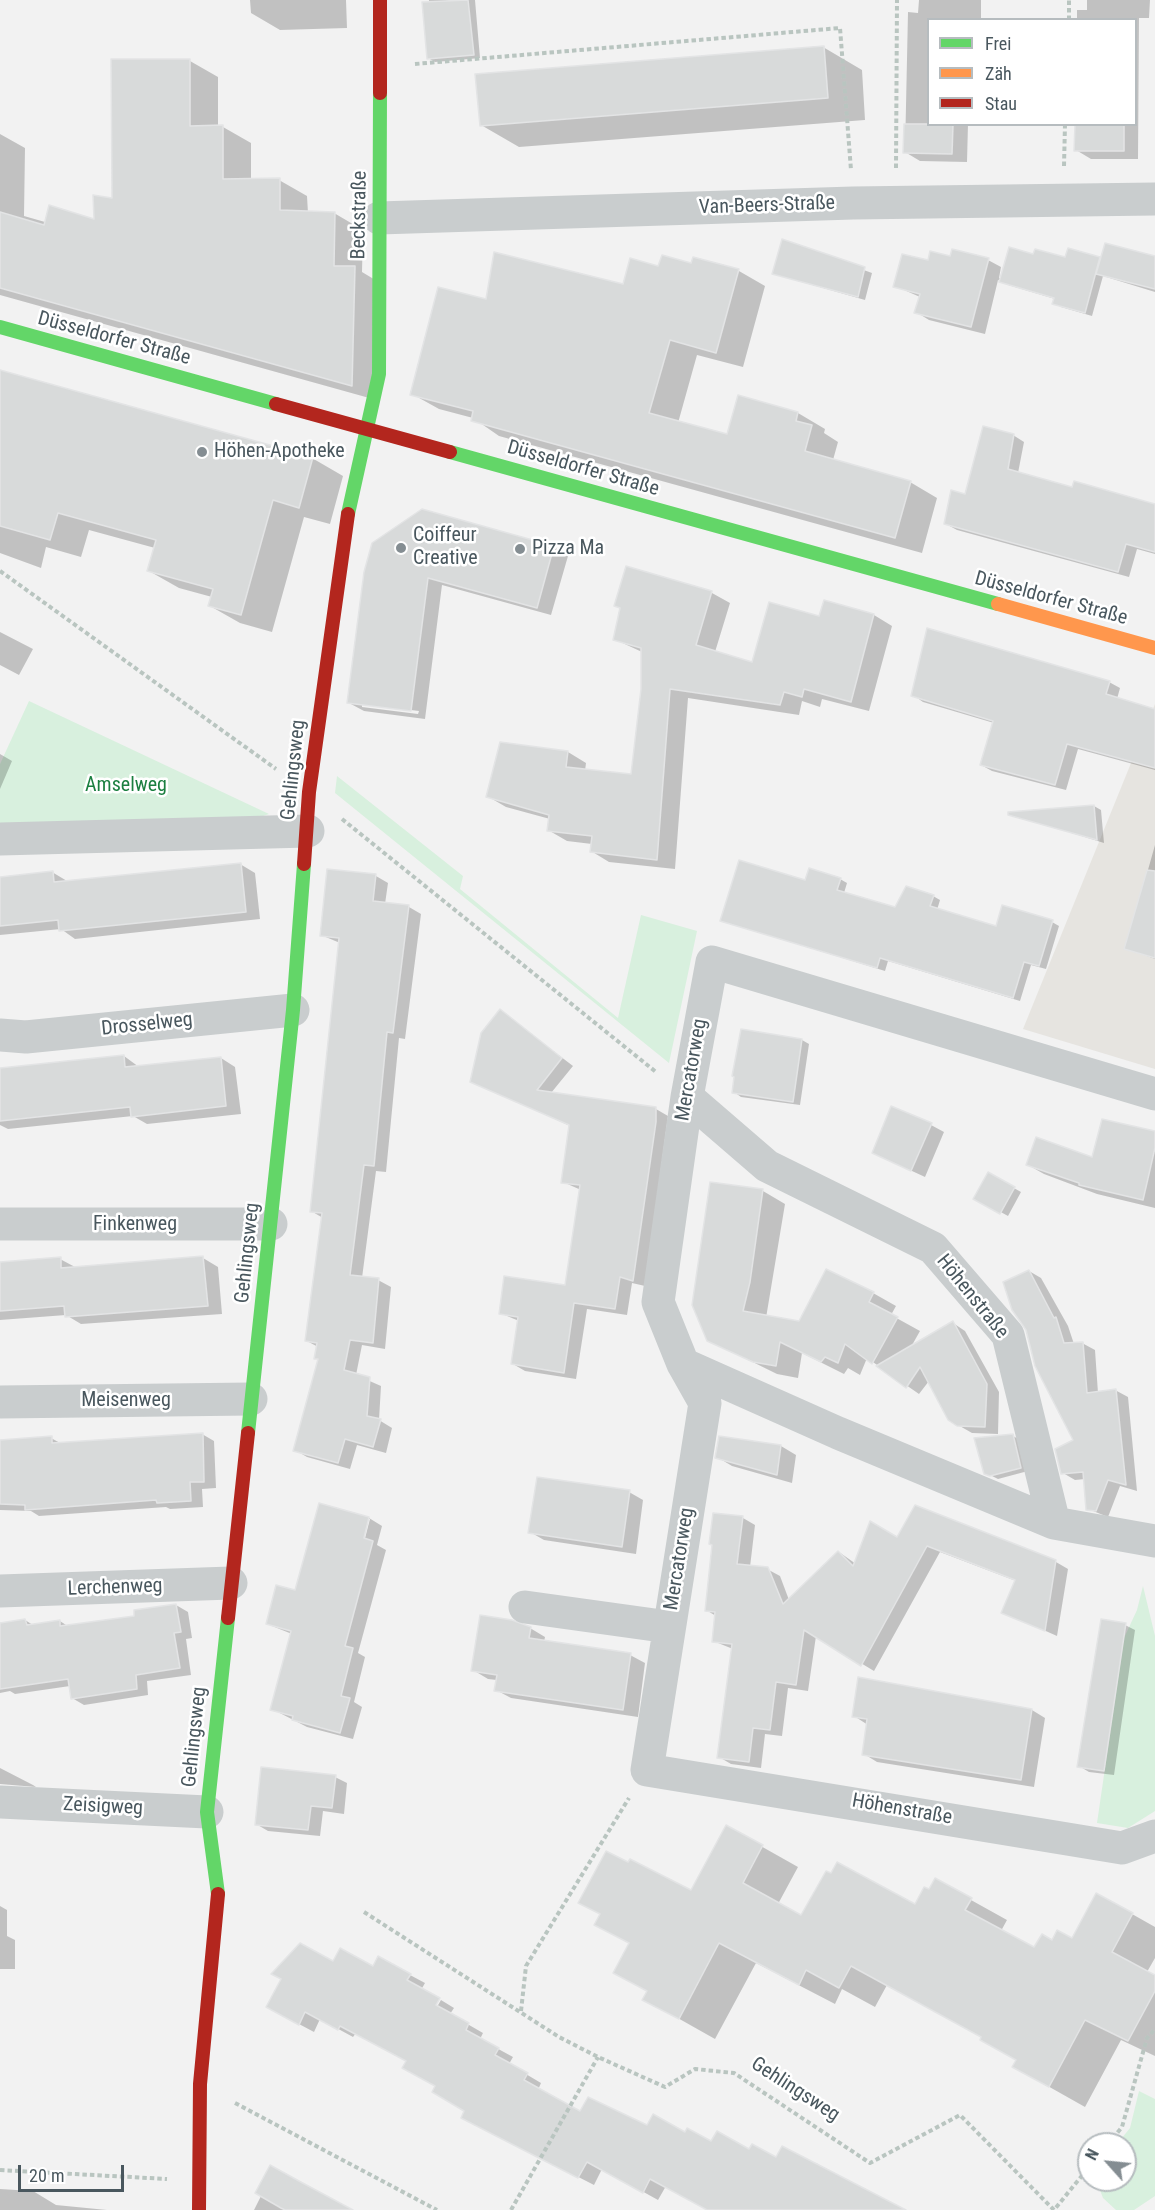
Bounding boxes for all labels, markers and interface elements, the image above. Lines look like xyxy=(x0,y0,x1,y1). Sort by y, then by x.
legend xyxy=(927,18,1137,126)
text: Frei xyxy=(985,33,1011,54)
text: Zäh xyxy=(985,63,1012,84)
text: Stau xyxy=(985,93,1017,114)
street label: Beckstraße xyxy=(347,170,373,260)
street label: Van-Beers-Straße xyxy=(699,192,835,220)
street label: Düsseldorfer Straße xyxy=(35,307,193,371)
street label: Düsseldorfer Straße xyxy=(504,436,662,502)
place label: Höhen-Apotheke xyxy=(214,440,345,464)
marker: Höhen-Apotheke xyxy=(195,445,209,459)
place label: Coiffeur Creative xyxy=(413,524,478,571)
place label: Pizza Ma xyxy=(532,537,604,561)
marker: Coiffeur Creative xyxy=(394,541,408,555)
marker: Pizza Ma xyxy=(513,542,527,556)
street label: Düsseldorfer Straße xyxy=(972,567,1130,631)
street label: Gehlingsweg xyxy=(277,719,311,821)
park label: Amselweg xyxy=(85,774,167,798)
street label: Drosselweg xyxy=(100,1008,194,1042)
street label: Mercatorweg xyxy=(671,1017,713,1123)
street label: Gehlingsweg xyxy=(231,1202,265,1304)
street label: Finkenweg xyxy=(93,1213,177,1237)
street label: Höhenstraße xyxy=(931,1250,1013,1344)
street label: Meisenweg xyxy=(81,1389,171,1413)
street label: Mercatorweg xyxy=(660,1506,700,1612)
street label: Lerchenweg xyxy=(67,1574,163,1602)
street label: Gehlingsweg xyxy=(178,1686,212,1788)
street label: Höhenstraße xyxy=(850,1789,954,1831)
street label: Zeisigweg xyxy=(62,1793,144,1821)
street label: Gehlingsweg xyxy=(746,2052,844,2128)
north arrow xyxy=(1077,2132,1137,2192)
text: N xyxy=(1082,2146,1103,2163)
scale bar xyxy=(21,2153,128,2191)
text: 20 m xyxy=(29,2165,64,2186)

